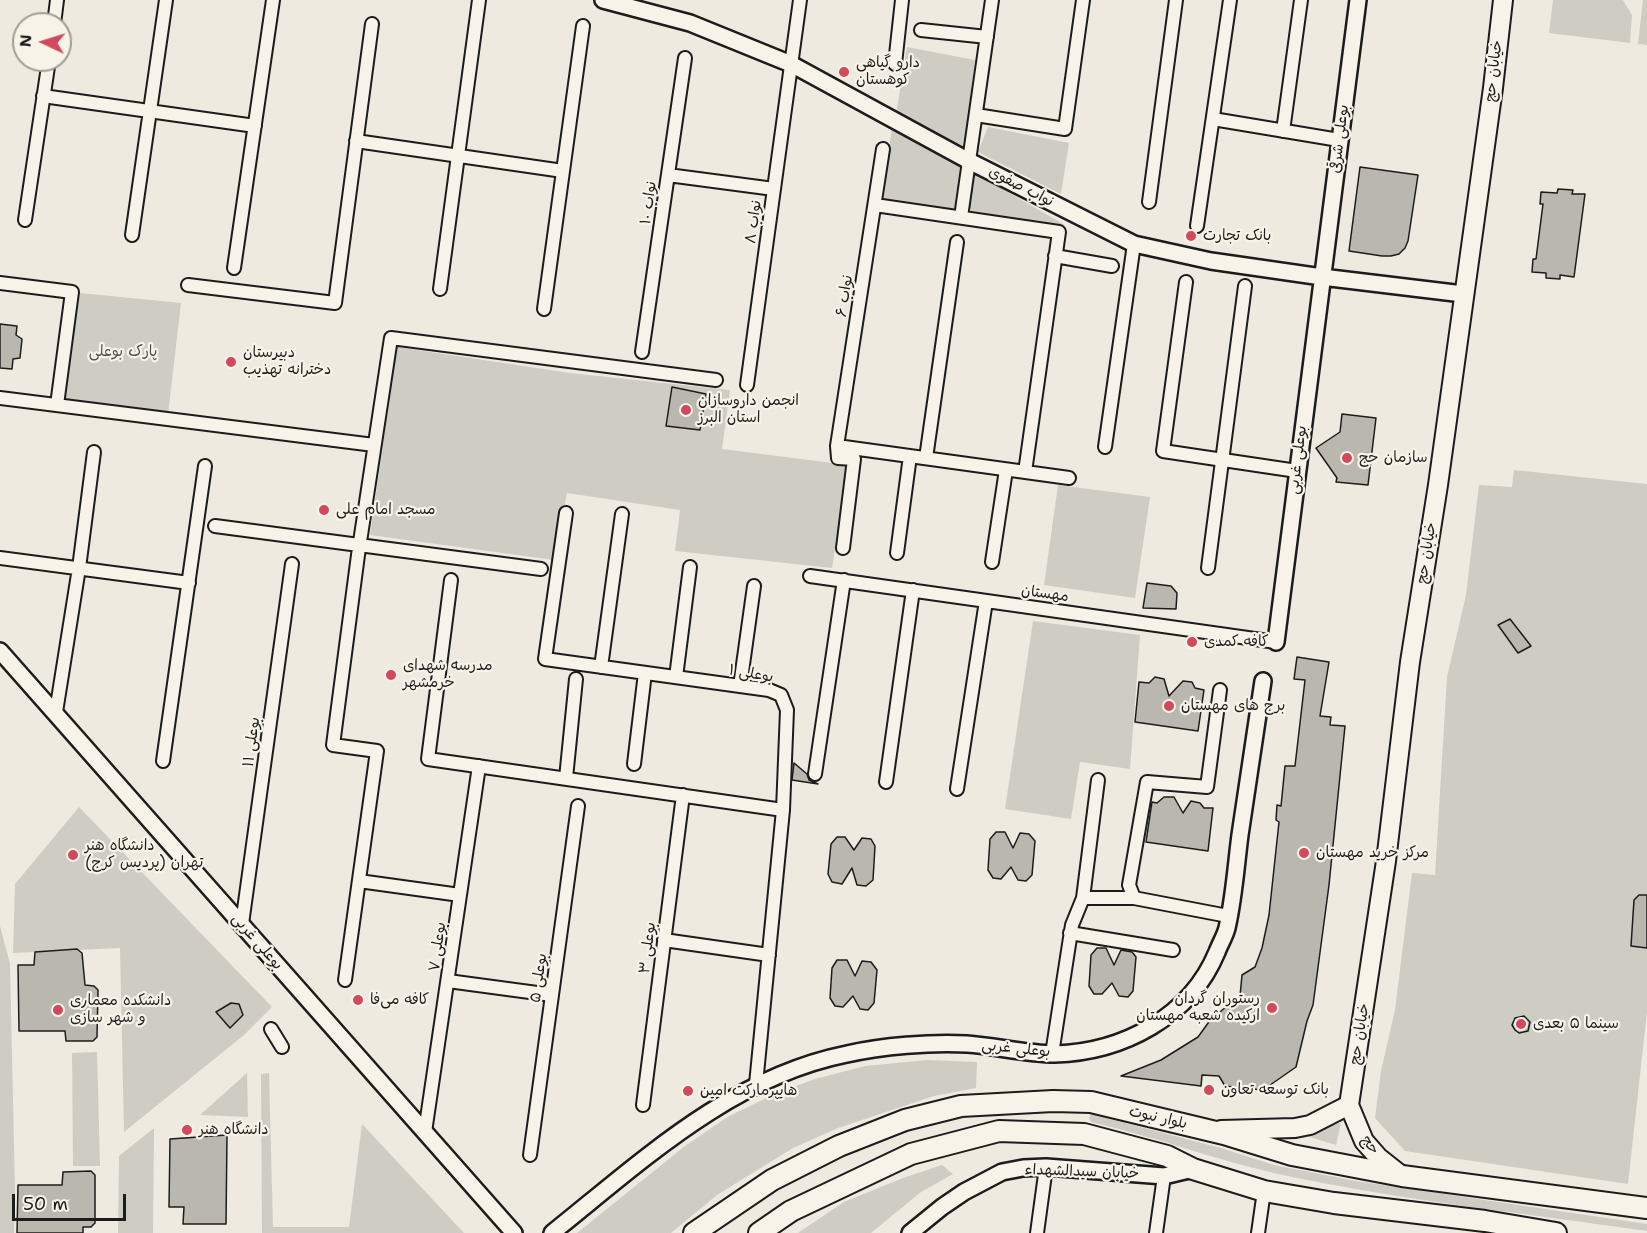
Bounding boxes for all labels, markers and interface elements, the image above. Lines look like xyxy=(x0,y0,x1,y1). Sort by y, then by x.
north arrow xyxy=(12,12,72,72)
text: N xyxy=(15,34,36,48)
street label: خیابان حج xyxy=(1481,39,1507,103)
place label: دارو گیاهی کوهستان xyxy=(856,54,920,89)
marker: دارو گیاهی کوهستان xyxy=(837,65,851,79)
street label: بوعلی شرقی xyxy=(1327,104,1353,174)
street label: نواب صفوی xyxy=(985,163,1057,211)
street label: نواب ۱۰ xyxy=(637,180,661,226)
street label: نواب ۸ xyxy=(742,199,766,245)
place label: بانک تجارت xyxy=(1203,227,1271,245)
marker: بانک تجارت xyxy=(1184,229,1198,243)
street label: نواب ۶ xyxy=(833,274,857,318)
park label: پارک بوعلی xyxy=(89,343,157,361)
place label: دبیرستان دخترانه تهذیب xyxy=(243,344,331,379)
marker: دبیرستان دخترانه تهذیب xyxy=(224,355,238,369)
place label: انجمن داروسازان استان البرز xyxy=(698,392,799,427)
marker: انجمن داروسازان استان البرز xyxy=(679,403,693,417)
street label: بوعلی غربی xyxy=(1285,425,1311,495)
place label: سازمان حج xyxy=(1359,449,1428,467)
marker: سازمان حج xyxy=(1340,451,1354,465)
place label: مسجد امام علی xyxy=(336,501,436,519)
marker: مسجد امام علی xyxy=(317,503,331,517)
street label: خیابان حج xyxy=(1413,521,1441,585)
street label: مهستان xyxy=(1020,582,1070,606)
place label: کافه کمدی xyxy=(1204,633,1269,651)
marker: کافه کمدی xyxy=(1185,635,1199,649)
place label: مدرسه شهدای خرمشهر xyxy=(403,657,493,692)
street label: بوعلی ۱ xyxy=(727,661,775,687)
marker: مدرسه شهدای خرمشهر xyxy=(384,668,398,682)
place label: برج های مهستان xyxy=(1181,697,1285,715)
marker: برج های مهستان xyxy=(1162,699,1176,713)
street label: بوعلی ۱۱ xyxy=(240,716,264,768)
place label: دانشگاه هنر تهران (پردیس کرج) xyxy=(85,837,203,872)
place label: مرکز خرید مهستان xyxy=(1316,844,1429,862)
marker: مرکز خرید مهستان xyxy=(1297,846,1311,860)
marker: دانشگاه هنر تهران (پردیس کرج) xyxy=(66,848,80,862)
street label: بوعلی غربی xyxy=(228,910,286,974)
street label: بوعلی ۷ xyxy=(426,921,450,973)
street label: بوعلی ۳ xyxy=(636,921,660,975)
street label: بوعلی ۵ xyxy=(527,952,551,1004)
place label: رستوران گردان ارکیده شعبه مهستان xyxy=(1136,990,1260,1025)
place label: کافه می‌فا xyxy=(370,991,429,1009)
place label: دانشکده معماری و شهر سازی xyxy=(70,992,171,1027)
marker: کافه می‌فا xyxy=(351,993,365,1007)
marker: رستوران گردان ارکیده شعبه مهستان xyxy=(1265,1001,1279,1015)
street label: خیابان حج xyxy=(1346,1002,1374,1066)
marker: دانشکده معماری و شهر سازی xyxy=(51,1003,65,1017)
place label: سینما ۵ بعدی xyxy=(1533,1015,1619,1033)
marker: سینما ۵ بعدی xyxy=(1514,1017,1528,1031)
street label: بوعلی غربی xyxy=(981,1036,1051,1062)
place label: بانک توسعه تعاون xyxy=(1221,1081,1329,1099)
place label: هایپرمارکت امین xyxy=(700,1082,797,1100)
marker: بانک توسعه تعاون xyxy=(1202,1083,1216,1097)
marker: هایپرمارکت امین xyxy=(681,1084,695,1098)
street label: بلوار نبوت xyxy=(1127,1103,1189,1133)
place label: دانشگاه هنر xyxy=(199,1121,269,1139)
marker: دانشگاه هنر xyxy=(180,1123,194,1137)
street label: حج xyxy=(1357,1132,1383,1158)
street label: خیابان سیدالشهداء xyxy=(1024,1161,1140,1183)
scale bar xyxy=(15,1182,129,1220)
text: 50 m xyxy=(23,1192,68,1216)

